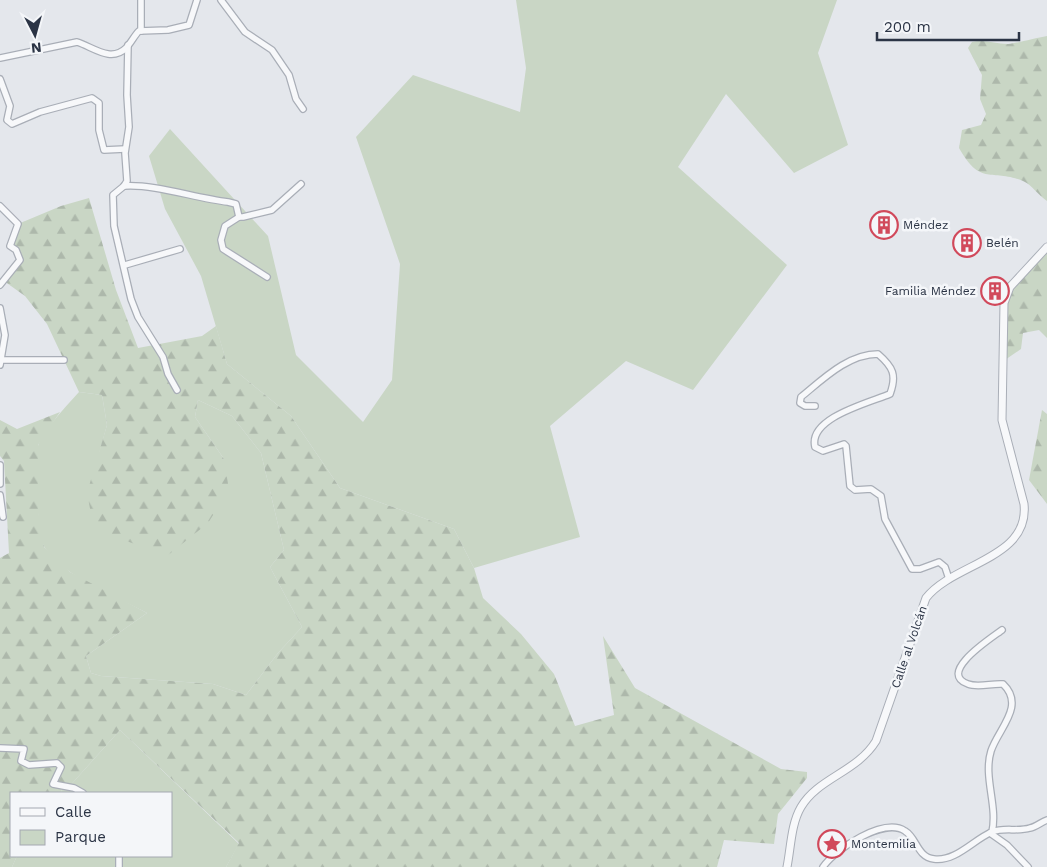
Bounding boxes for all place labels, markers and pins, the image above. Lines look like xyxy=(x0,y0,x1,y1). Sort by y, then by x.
building icon: Méndez xyxy=(869,210,899,240)
place label: Méndez xyxy=(903,218,948,232)
building icon: Belén xyxy=(952,228,982,258)
place label: Belén xyxy=(986,236,1019,250)
building icon: Familia Méndez xyxy=(980,276,1010,306)
place label: Familia Méndez xyxy=(885,284,976,298)
place icon: Montemilia xyxy=(817,829,847,859)
place label: Montemilia xyxy=(851,837,916,851)

